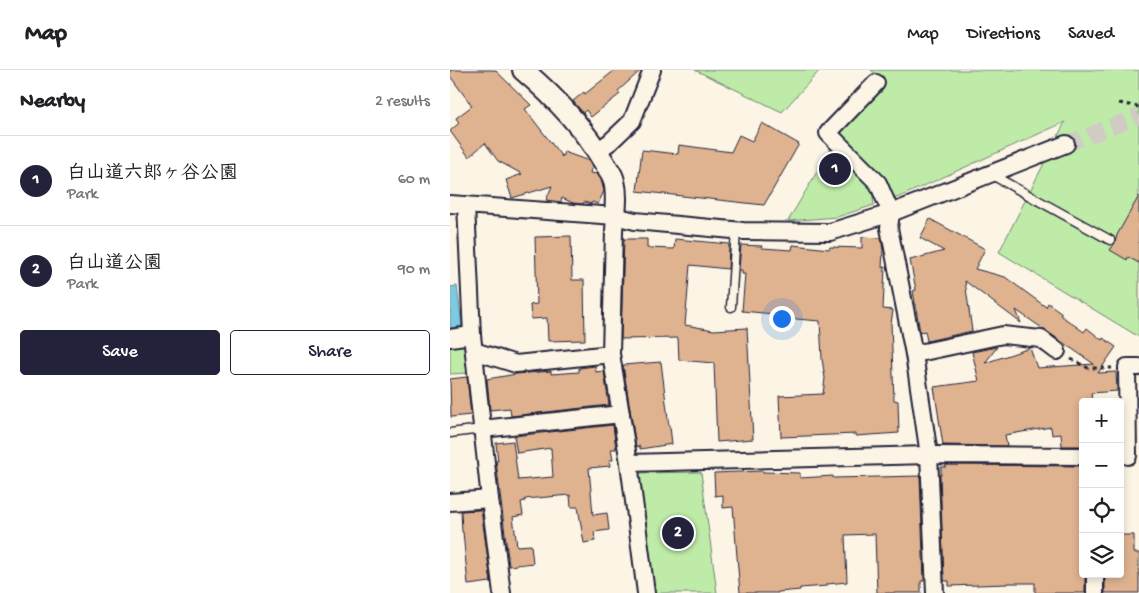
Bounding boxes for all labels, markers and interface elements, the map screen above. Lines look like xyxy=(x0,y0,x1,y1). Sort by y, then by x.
text: Map xyxy=(25,20,67,49)
text: Map xyxy=(907,24,939,45)
text: Directions xyxy=(967,24,1040,45)
text: Saved xyxy=(1068,24,1114,45)
text: Nearby xyxy=(20,90,85,115)
text: 2 results xyxy=(375,93,430,112)
pin: 1 xyxy=(819,150,851,188)
text: 白山道六郎ヶ谷公園 xyxy=(67,163,238,186)
text: 1 xyxy=(33,171,39,190)
text: 60 m xyxy=(398,171,430,190)
text: Park xyxy=(67,186,98,205)
text: 白山道公園 xyxy=(67,253,162,276)
text: 2 xyxy=(32,261,40,280)
text: 90 m xyxy=(398,261,430,280)
text: Park xyxy=(67,276,98,295)
your location xyxy=(769,306,795,332)
button: Save xyxy=(20,330,220,375)
button: Share xyxy=(230,330,430,375)
map controls xyxy=(1079,398,1124,578)
button: + xyxy=(1079,398,1124,443)
button: − xyxy=(1079,443,1124,488)
button: locate xyxy=(1079,488,1124,533)
pin: 2 xyxy=(662,514,694,552)
button: layers xyxy=(1079,533,1124,578)

